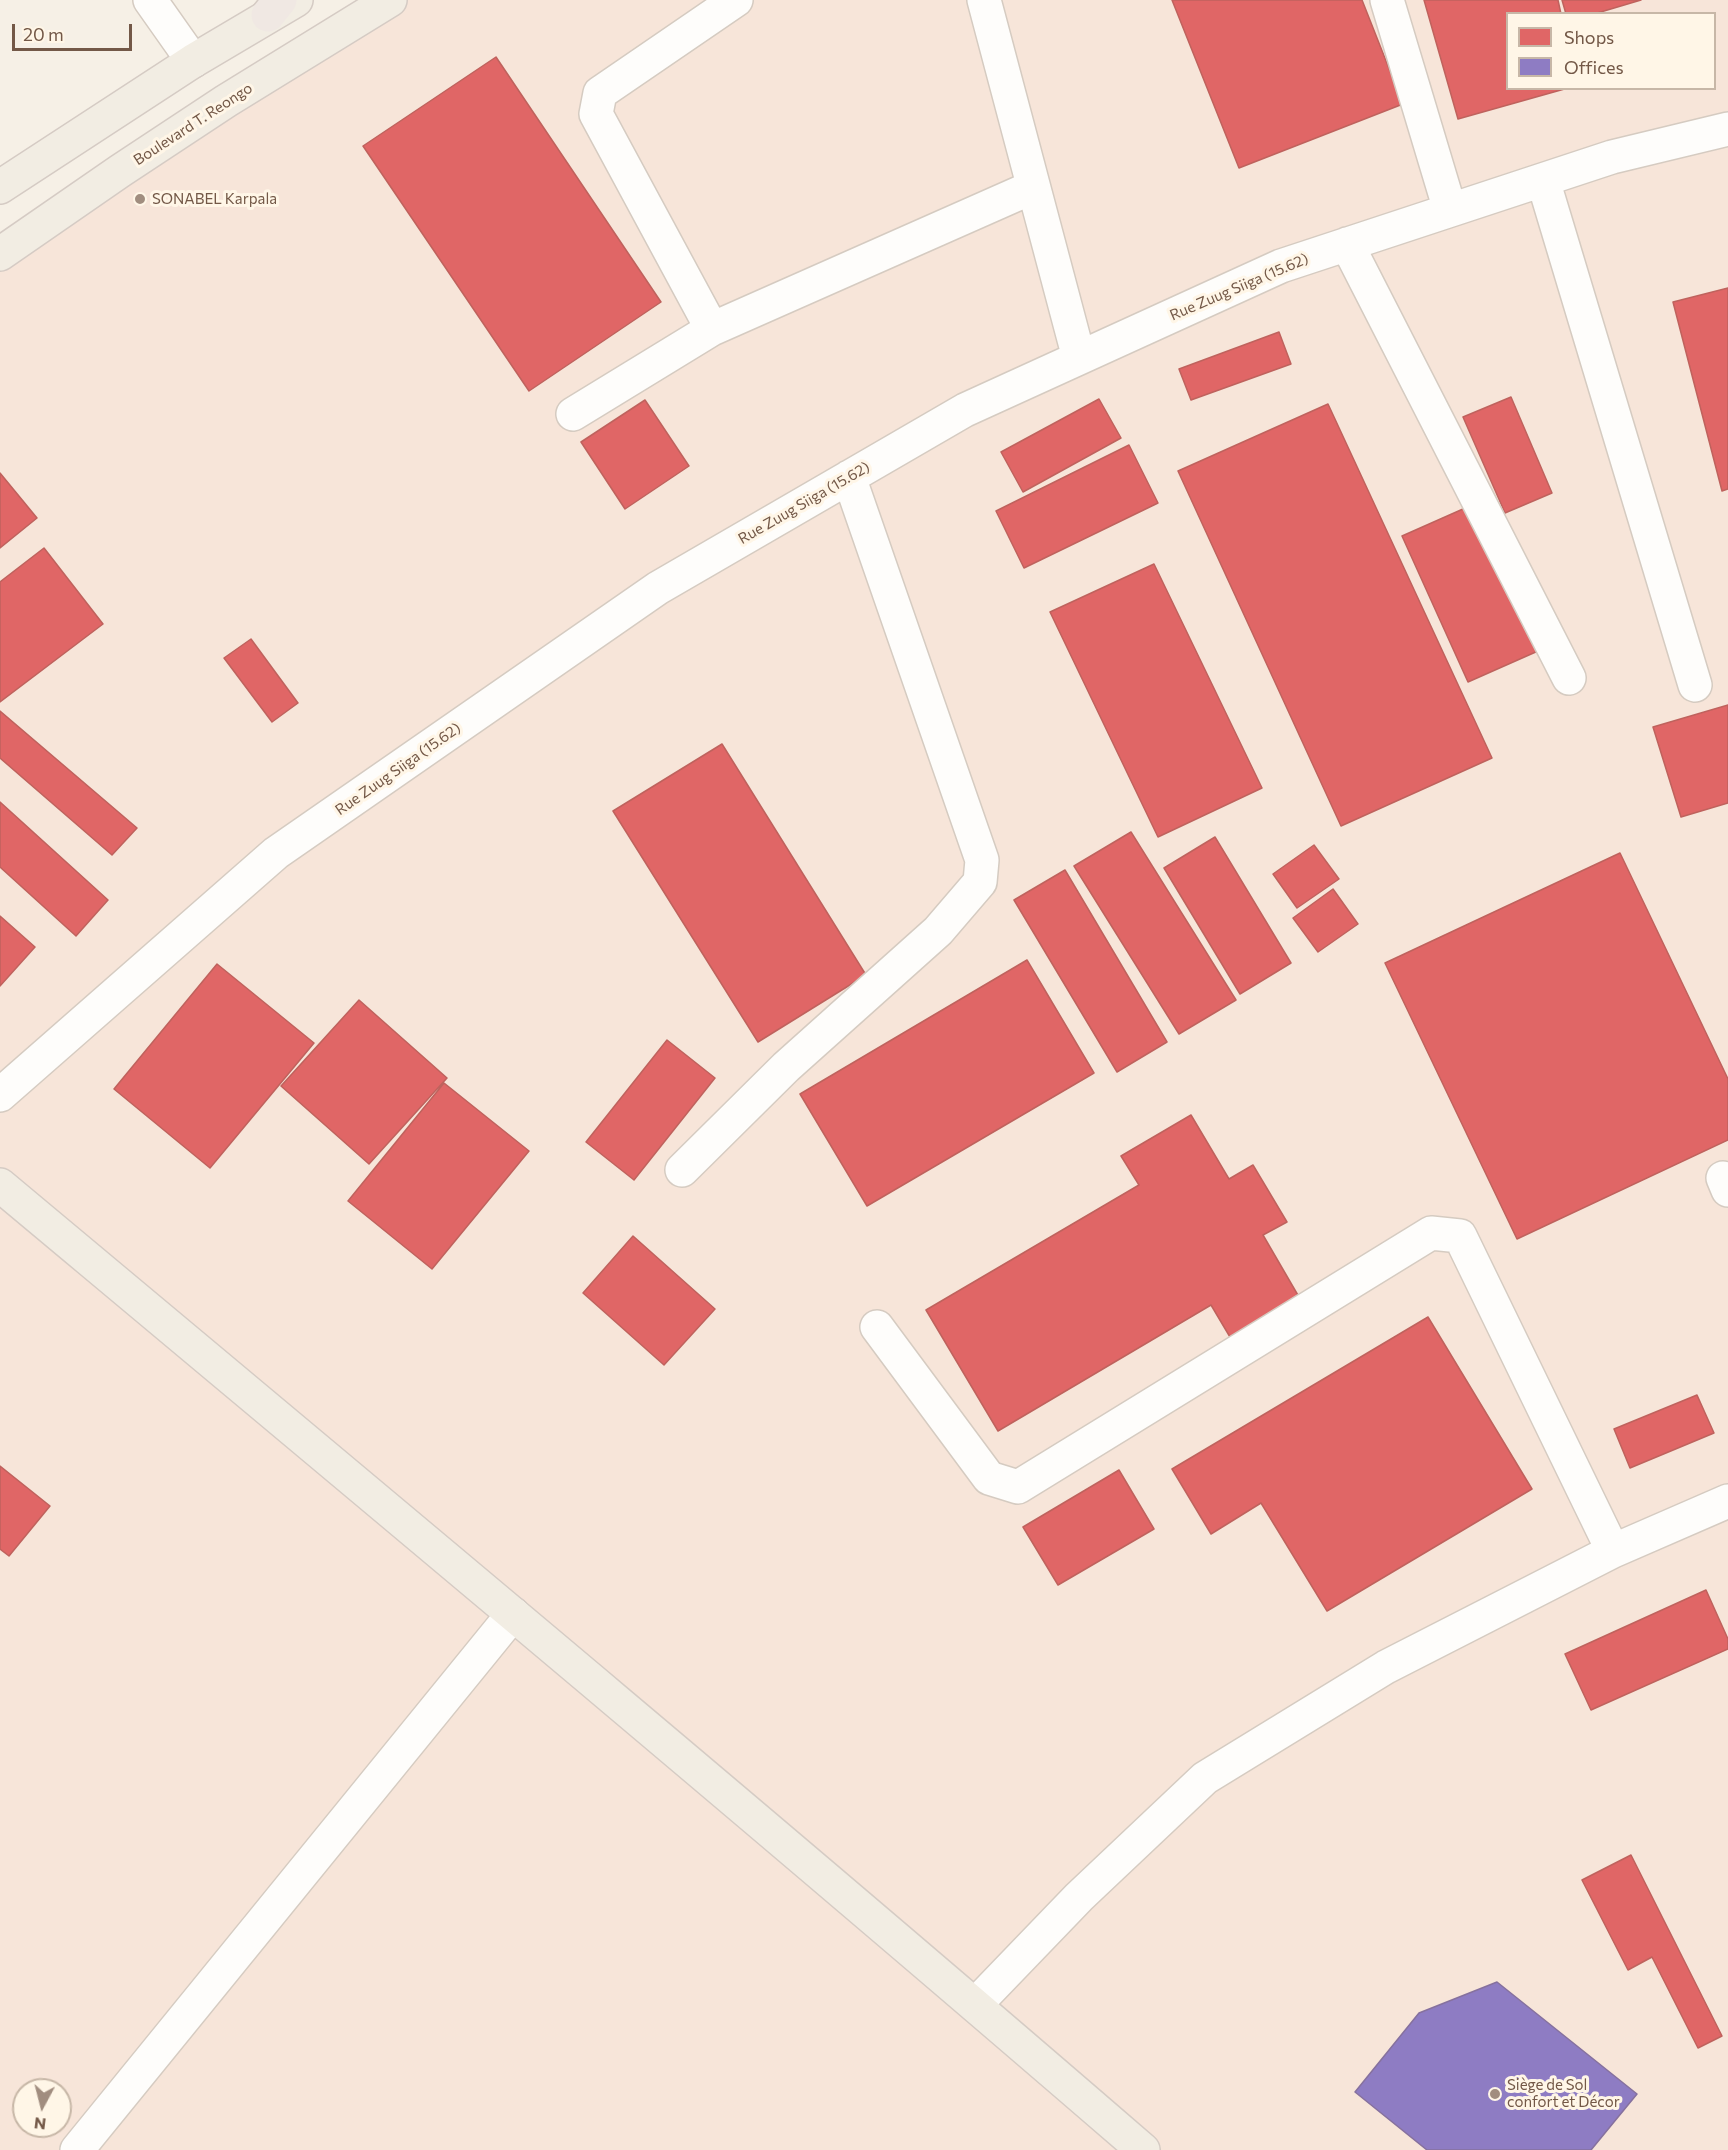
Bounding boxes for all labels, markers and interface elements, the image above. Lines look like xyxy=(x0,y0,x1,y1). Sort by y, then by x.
scale bar xyxy=(15,12,135,50)
legend xyxy=(1506,12,1716,90)
text: 20 m xyxy=(23,23,64,45)
text: Shops xyxy=(1564,26,1614,48)
text: Offices xyxy=(1564,56,1624,78)
street label: Boulevard T. Reongo xyxy=(130,79,256,169)
place label: SONABEL Karpala xyxy=(152,190,277,208)
marker: SONABEL Karpala xyxy=(133,192,147,206)
street label: Rue Zuug Siiga (15.62) xyxy=(1167,250,1311,324)
street label: Rue Zuug Siiga (15.62) xyxy=(735,458,873,548)
street label: Rue Zuug Siiga (15.62) xyxy=(332,719,464,819)
place label: Siège de Sol confort et Décor xyxy=(1507,2076,1620,2111)
north arrow xyxy=(12,2078,72,2138)
marker: Siège de Sol confort et Décor xyxy=(1488,2087,1502,2101)
text: N xyxy=(33,2114,47,2135)

